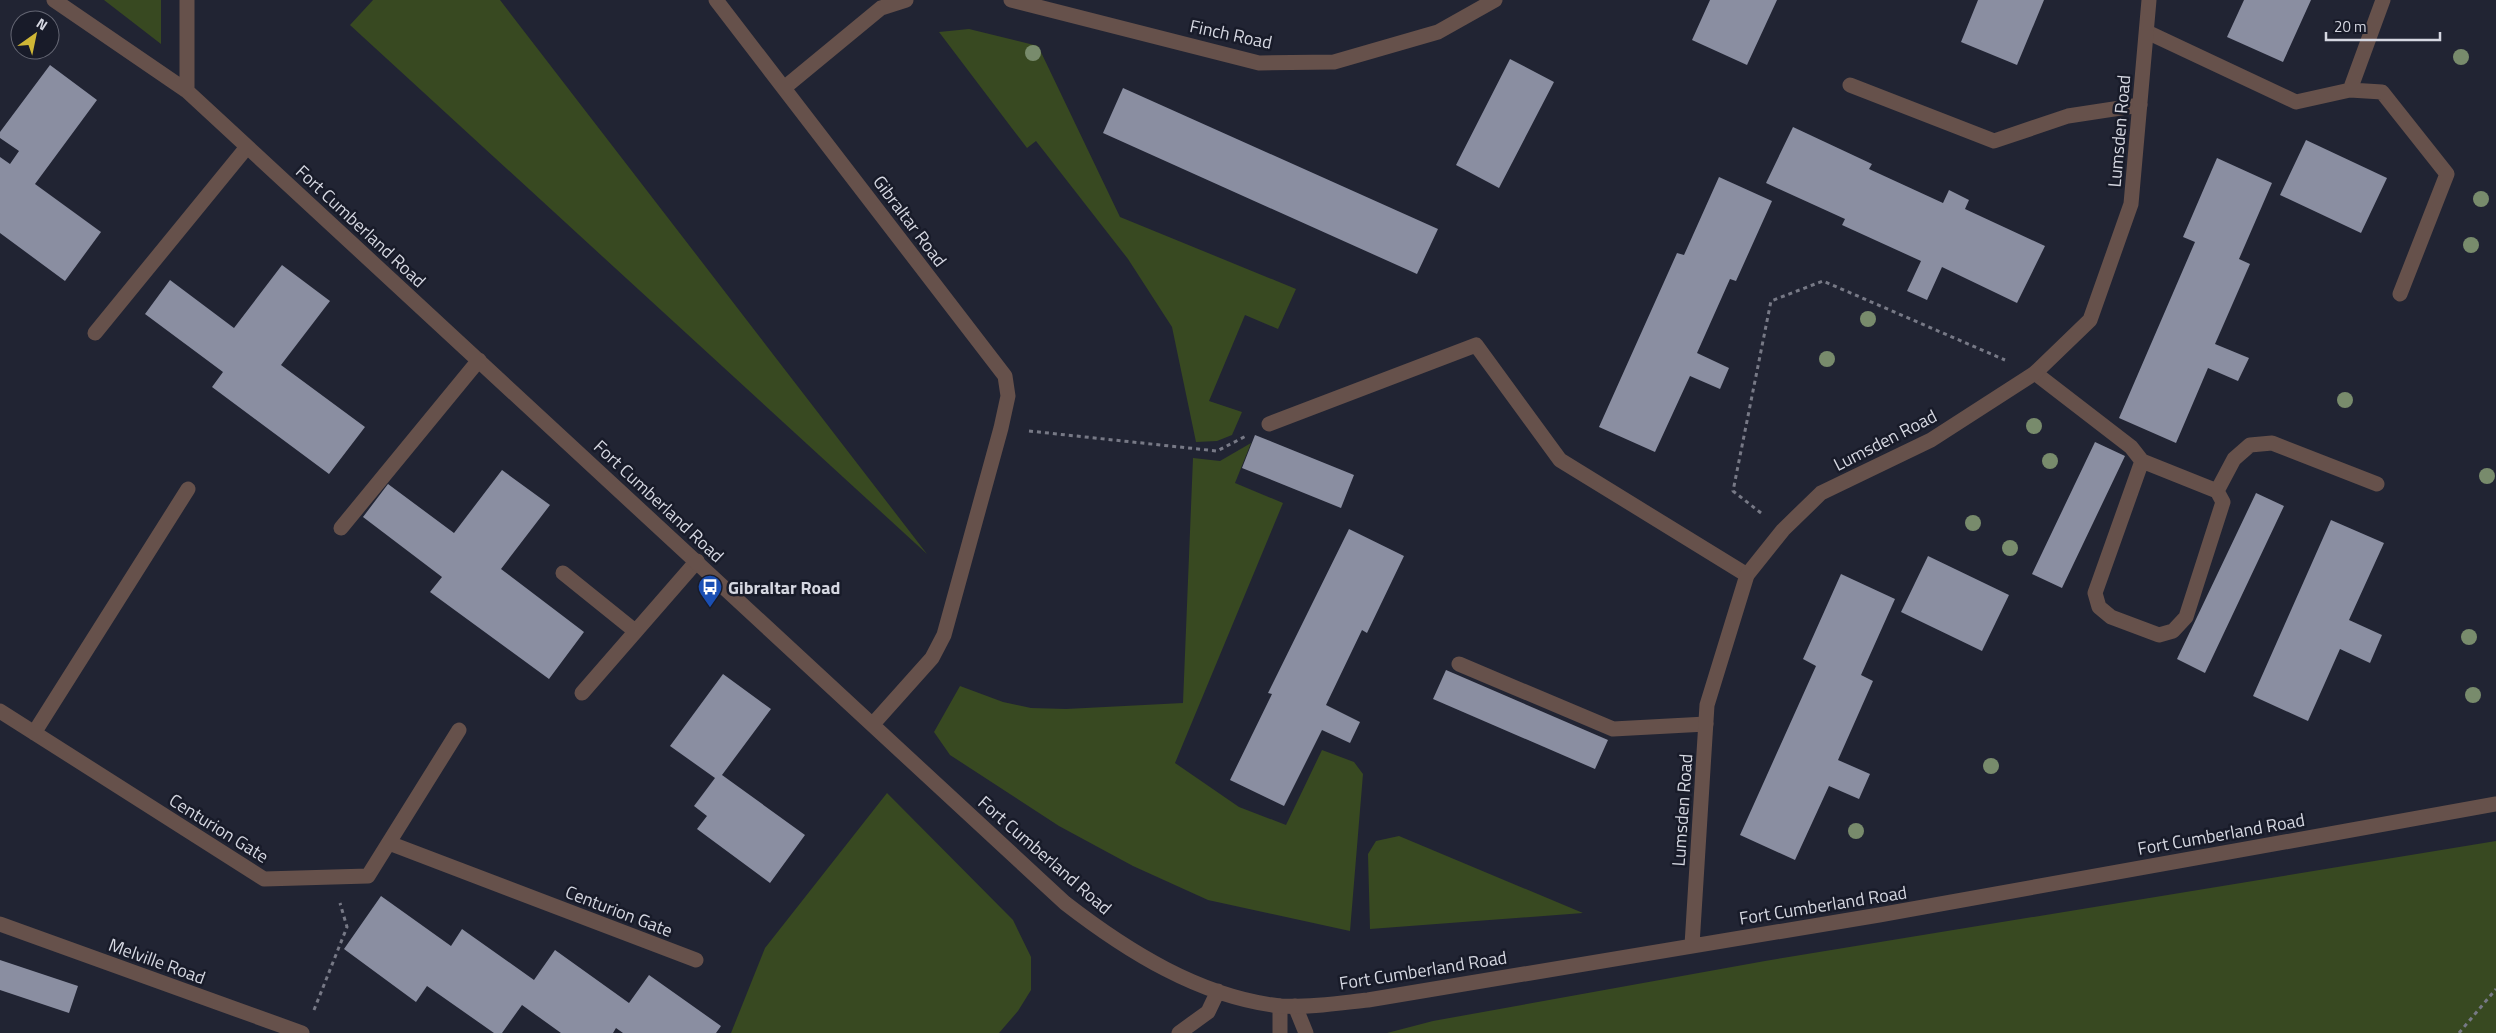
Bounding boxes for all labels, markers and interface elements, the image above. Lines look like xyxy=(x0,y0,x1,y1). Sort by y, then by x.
north arrow xyxy=(10,10,60,60)
scale bar xyxy=(2326,10,2440,42)
text: N xyxy=(33,12,52,35)
street label: Finch Road xyxy=(1187,12,1275,56)
text: 20 m xyxy=(2334,15,2367,38)
street label: Lumsden Road xyxy=(2101,74,2137,188)
street label: Fort Cumberland Road xyxy=(290,158,432,294)
street label: Gibraltar Road xyxy=(867,170,953,272)
street label: Lumsden Road xyxy=(1829,402,1941,478)
street label: Fort Cumberland Road xyxy=(588,433,730,569)
bus stop icon: Gibraltar Road xyxy=(697,574,723,608)
place label: Gibraltar Road xyxy=(728,574,840,601)
street label: Lumsden Road xyxy=(1665,753,1699,867)
street label: Centurion Gate xyxy=(164,787,274,869)
street label: Fort Cumberland Road xyxy=(972,789,1118,921)
street label: Fort Cumberland Road xyxy=(2135,806,2307,862)
street label: Centurion Gate xyxy=(561,878,677,944)
street label: Fort Cumberland Road xyxy=(1737,878,1909,932)
street label: Melville Road xyxy=(105,931,209,991)
street label: Fort Cumberland Road xyxy=(1337,943,1509,997)

